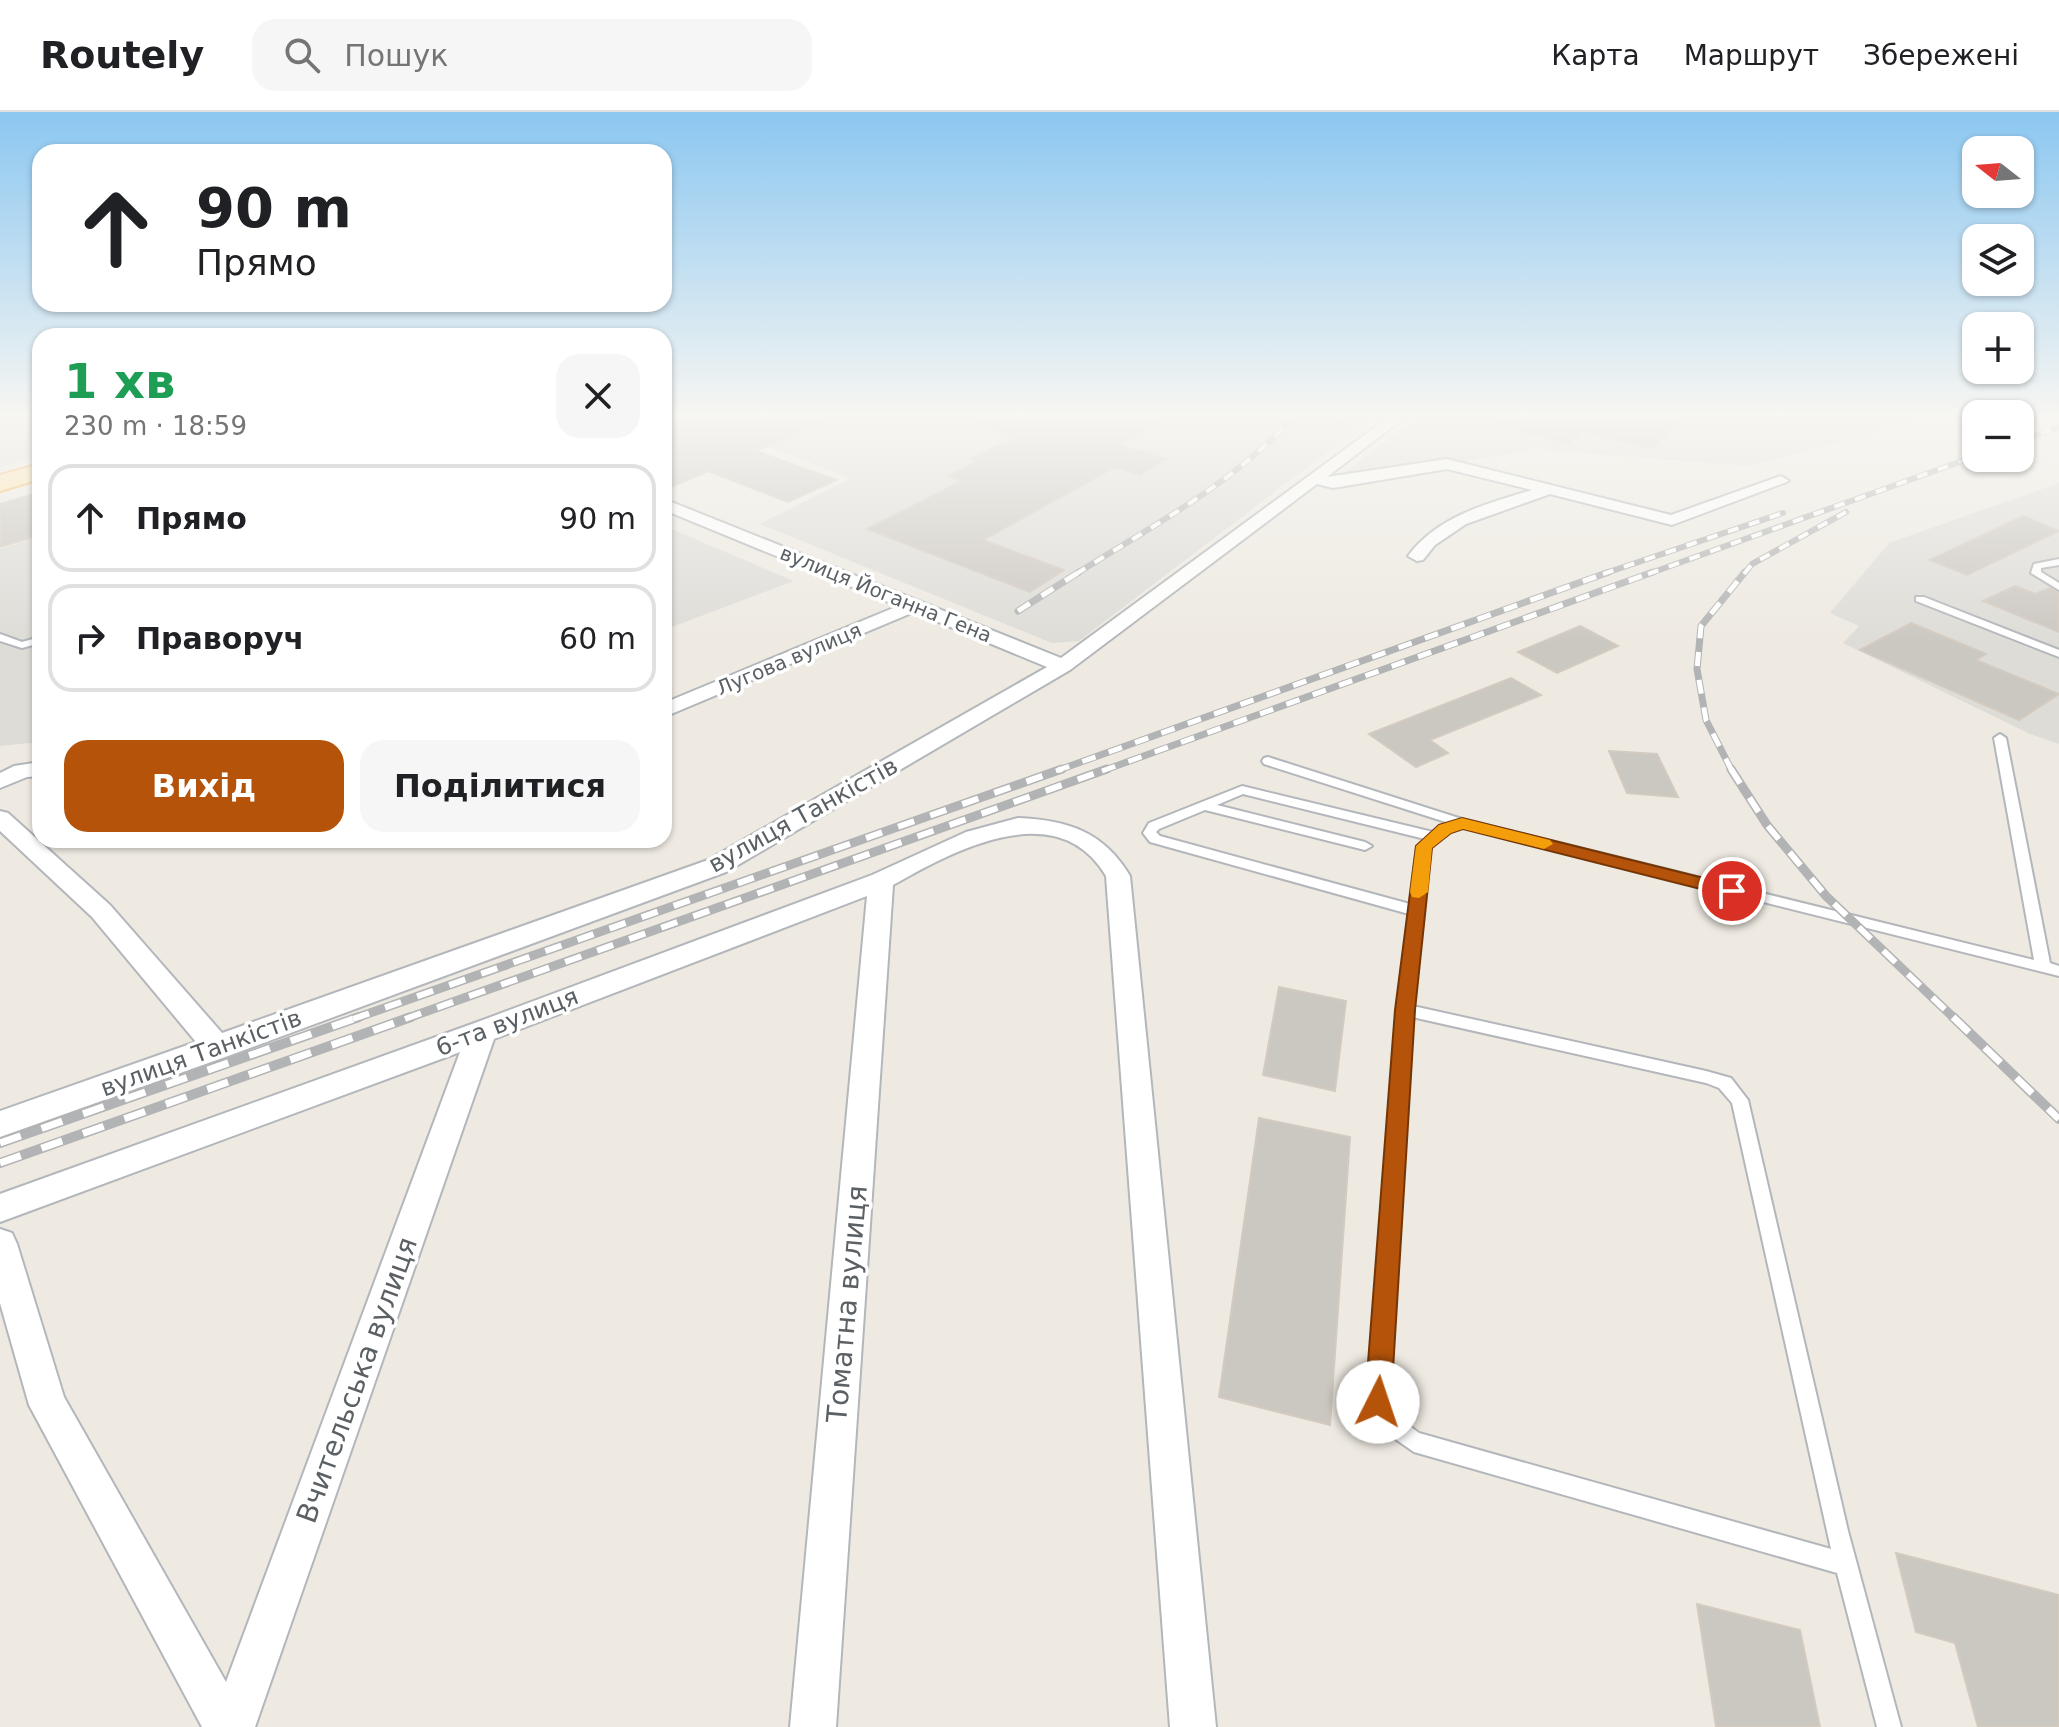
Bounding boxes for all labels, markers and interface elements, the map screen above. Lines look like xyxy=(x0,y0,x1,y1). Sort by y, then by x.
search box xyxy=(252,19,812,91)
text: Routely xyxy=(40,33,204,77)
icon: search xyxy=(280,33,324,77)
text: Пошук xyxy=(344,38,448,73)
text: Карта xyxy=(1551,39,1640,72)
text: Маршрут xyxy=(1684,39,1819,72)
text: Збережені xyxy=(1863,39,2019,72)
north arrow xyxy=(1962,136,2034,208)
map controls xyxy=(1962,136,2034,472)
text: 90 m xyxy=(196,175,352,240)
icon: ahead xyxy=(64,176,168,280)
button: layers xyxy=(1962,224,2034,296)
text: Прямо xyxy=(196,242,317,283)
button: + xyxy=(1962,312,2034,384)
text: 1 хв xyxy=(64,353,175,409)
button: close xyxy=(556,354,640,438)
button: − xyxy=(1962,400,2034,472)
text: 230 m · 18:59 xyxy=(64,411,247,441)
icon: ahead xyxy=(68,496,112,540)
text: Прямо xyxy=(136,501,247,536)
text: 90 m xyxy=(559,501,636,536)
street label: вулиця Йоганна Гена xyxy=(777,541,995,647)
icon: right xyxy=(68,616,112,660)
street label: Лугова вулиця xyxy=(713,618,865,700)
text: Праворуч xyxy=(136,621,304,656)
text: 60 m xyxy=(559,621,636,656)
button: Вихід xyxy=(64,740,344,832)
button: Поділитися xyxy=(360,740,640,832)
street label: вулиця Танкістів xyxy=(704,751,902,879)
pin xyxy=(1698,857,1766,925)
icon: arrive xyxy=(1710,869,1754,913)
street label: 6-та вулиця xyxy=(432,982,582,1062)
street label: вулиця Танкістів xyxy=(97,1004,305,1102)
street label: Томатна вулиця xyxy=(820,1184,874,1425)
street label: Вчительська вулиця xyxy=(290,1233,424,1527)
position arrow xyxy=(1336,1360,1420,1444)

